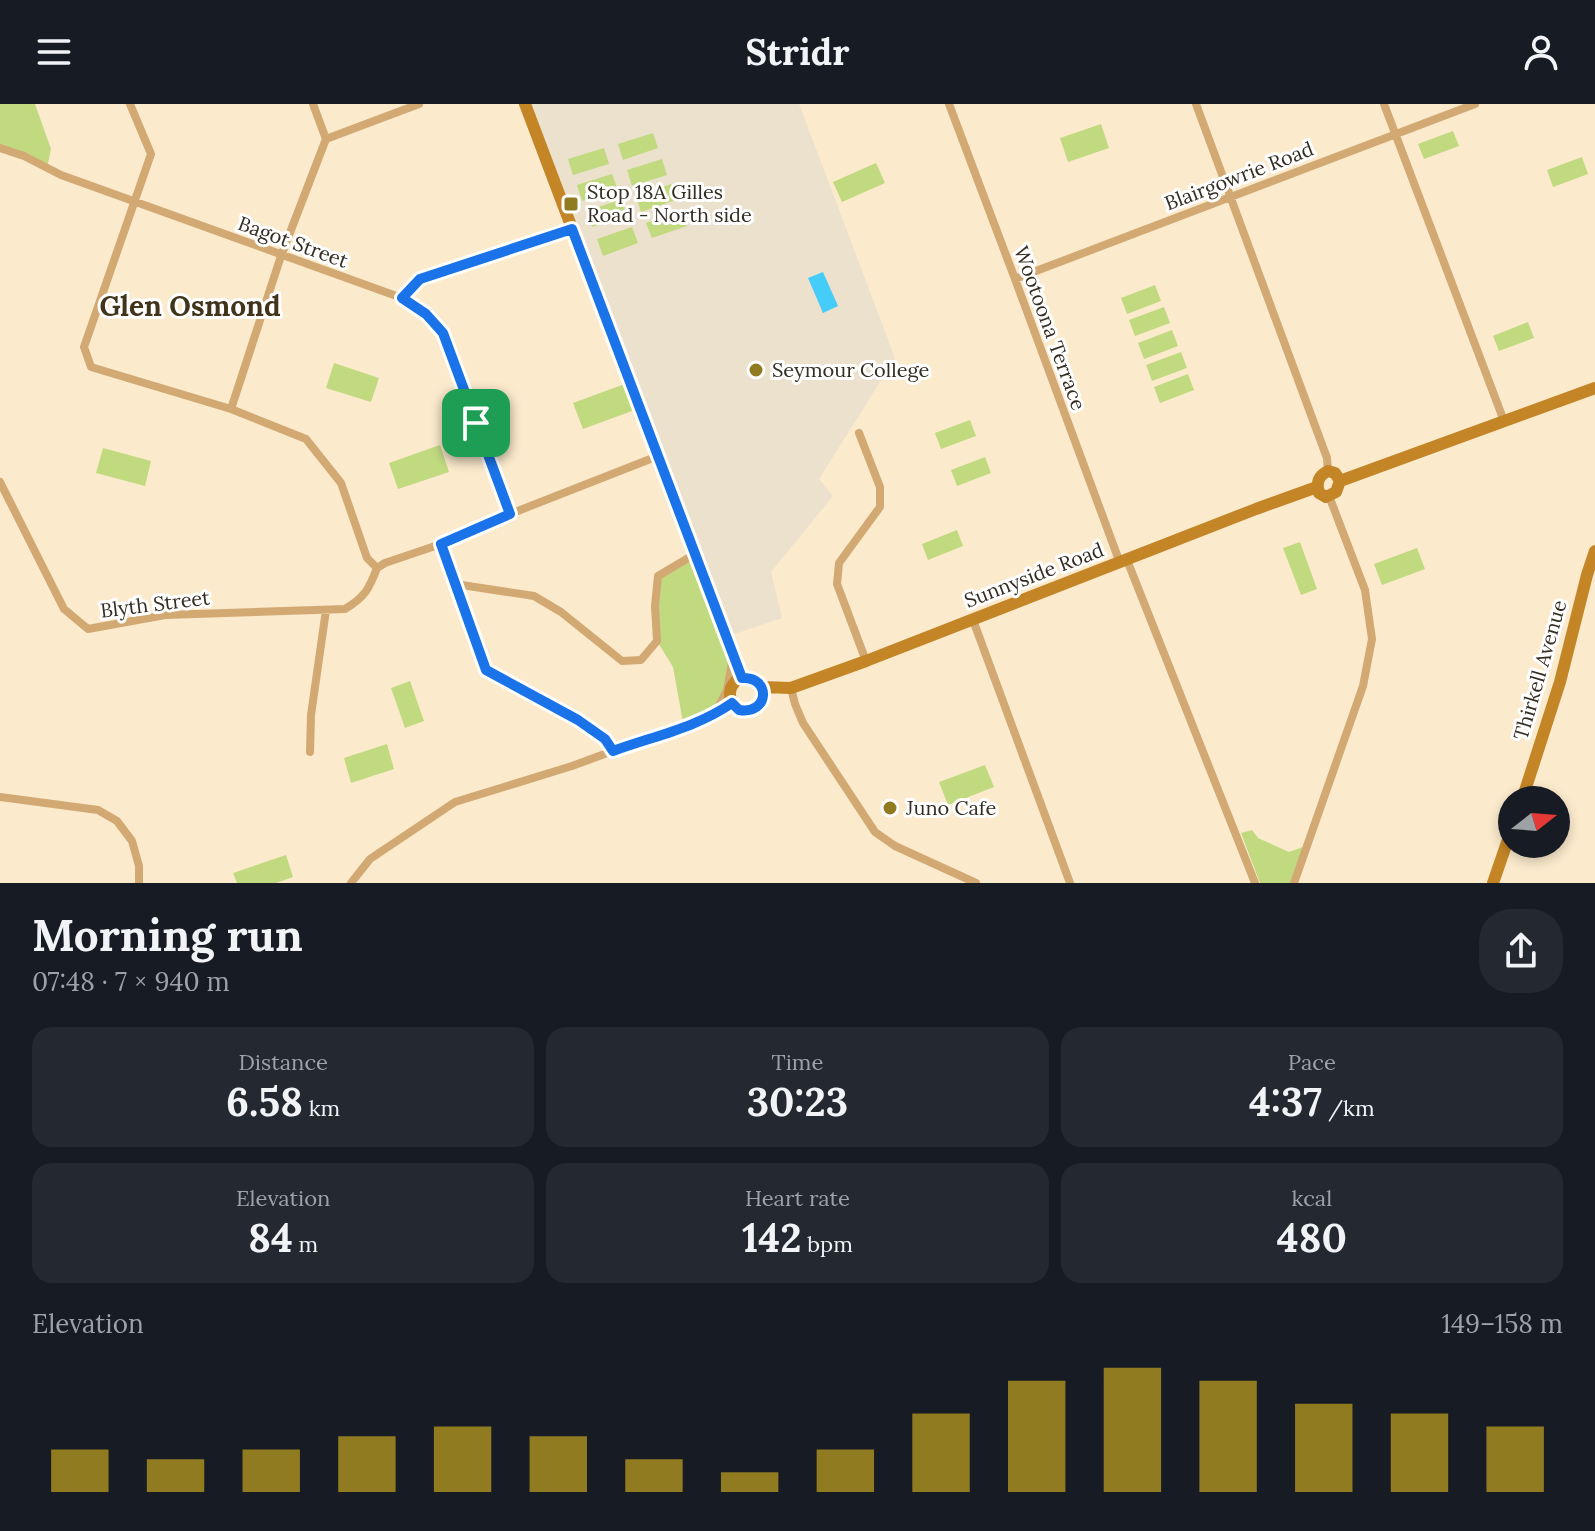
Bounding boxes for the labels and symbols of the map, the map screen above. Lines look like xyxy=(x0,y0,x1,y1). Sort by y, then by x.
street label: Blairgowrie Road xyxy=(1161,136,1317,215)
place label: Stop 18A Gilles Road - North side xyxy=(587,179,752,227)
marker: Stop 18A Gilles Road - North side xyxy=(562,195,580,213)
street label: Bagot Street xyxy=(235,210,352,273)
street label: Wootoona Terrace xyxy=(1009,242,1092,413)
district label: Glen Osmond xyxy=(99,288,281,324)
place label: Seymour College xyxy=(772,357,929,382)
marker: Seymour College xyxy=(747,361,765,379)
pin xyxy=(442,389,510,457)
street label: Sunnyside Road xyxy=(961,536,1107,613)
street label: Blyth Street xyxy=(99,584,211,623)
street label: Thirkell Avenue xyxy=(1508,597,1571,743)
north arrow xyxy=(1498,786,1570,858)
place label: Juno Cafe xyxy=(905,795,996,820)
marker: Juno Cafe xyxy=(881,799,899,817)

